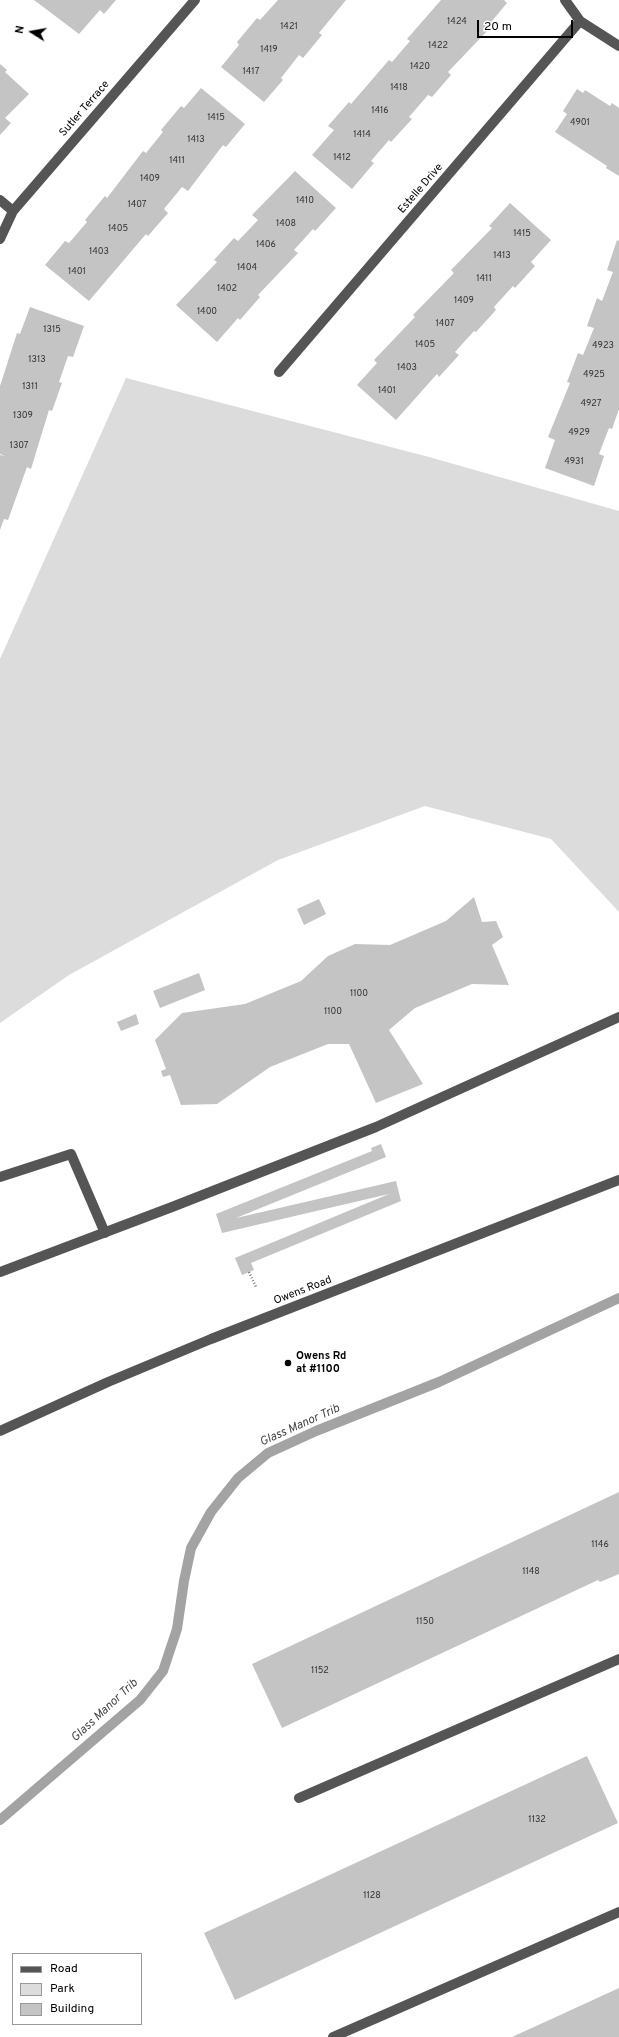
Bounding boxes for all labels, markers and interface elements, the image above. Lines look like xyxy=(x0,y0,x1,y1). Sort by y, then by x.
north arrow xyxy=(12,12,52,52)
scale bar xyxy=(479,12,575,38)
house number: 1424 xyxy=(447,17,467,27)
text: 20 m xyxy=(484,19,512,35)
house number: 1421 xyxy=(280,22,298,32)
text: N xyxy=(13,24,28,35)
house number: 1422 xyxy=(428,41,448,51)
house number: 1419 xyxy=(260,45,278,55)
house number: 1420 xyxy=(410,62,430,72)
house number: 1417 xyxy=(243,67,259,77)
street label: Sutler Terrace xyxy=(57,78,113,140)
house number: 1418 xyxy=(390,83,408,93)
house number: 1416 xyxy=(371,106,389,116)
house number: 1415 xyxy=(207,113,225,123)
house number: 4901 xyxy=(570,118,590,128)
house number: 1414 xyxy=(353,130,371,140)
house number: 1413 xyxy=(187,135,205,145)
house number: 1412 xyxy=(333,153,351,163)
house number: 1411 xyxy=(169,156,185,166)
street label: Estelle Drive xyxy=(396,161,446,217)
house number: 1409 xyxy=(140,174,160,184)
house number: 1410 xyxy=(296,196,314,206)
house number: 1407 xyxy=(128,200,146,210)
house number: 1408 xyxy=(276,219,296,229)
house number: 1405 xyxy=(108,224,128,234)
house number: 1415 xyxy=(513,229,531,239)
house number: 1406 xyxy=(256,240,276,250)
house number: 1403 xyxy=(89,247,109,257)
house number: 1413 xyxy=(493,251,511,261)
house number: 1404 xyxy=(237,263,257,273)
house number: 1401 xyxy=(68,267,86,277)
house number: 1411 xyxy=(476,274,492,284)
house number: 1402 xyxy=(217,284,237,294)
house number: 1409 xyxy=(454,296,474,306)
house number: 1400 xyxy=(197,307,217,317)
house number: 1407 xyxy=(436,319,454,329)
house number: 1315 xyxy=(43,325,61,335)
house number: 1405 xyxy=(415,340,435,350)
house number: 4923 xyxy=(592,341,614,351)
house number: 1313 xyxy=(28,355,46,365)
house number: 1403 xyxy=(397,363,417,373)
house number: 4925 xyxy=(583,370,605,380)
house number: 1311 xyxy=(22,382,38,392)
house number: 1401 xyxy=(378,386,396,396)
house number: 4927 xyxy=(581,399,601,409)
house number: 1309 xyxy=(13,411,33,421)
house number: 4929 xyxy=(568,428,590,438)
house number: 1307 xyxy=(10,441,28,451)
house number: 4931 xyxy=(564,457,584,467)
house number: 1100 xyxy=(350,989,368,999)
house number: 1100 xyxy=(324,1007,342,1017)
street label: Owens Road xyxy=(272,1274,334,1308)
place label: Owens Rd at #1100 xyxy=(296,1350,346,1376)
marker: Owens Rd at #1100 xyxy=(283,1358,293,1368)
water label: Glass Manor Trib xyxy=(258,1402,342,1450)
house number: 1146 xyxy=(591,1540,609,1550)
house number: 1148 xyxy=(522,1567,540,1577)
house number: 1150 xyxy=(416,1617,434,1627)
house number: 1152 xyxy=(311,1666,329,1676)
water label: Glass Manor Trib xyxy=(69,1676,141,1746)
house number: 1132 xyxy=(528,1815,546,1825)
house number: 1128 xyxy=(363,1891,381,1901)
legend xyxy=(12,1953,142,2025)
text: Road xyxy=(50,1961,78,1977)
text: Park xyxy=(50,1981,75,1997)
text: Building xyxy=(50,2001,94,2017)

